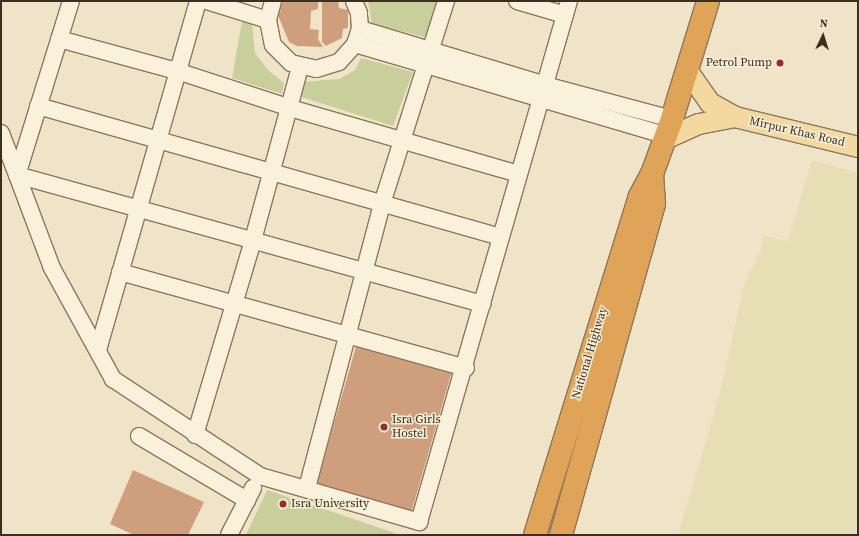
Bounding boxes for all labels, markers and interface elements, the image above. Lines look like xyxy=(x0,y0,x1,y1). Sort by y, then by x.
north arrow xyxy=(803,16,843,56)
text: N xyxy=(819,16,828,31)
place label: Petrol Pump xyxy=(706,56,772,70)
marker: Petrol Pump xyxy=(775,58,785,68)
street label: Mirpur Khas Road xyxy=(748,114,846,150)
street label: National Highway xyxy=(569,305,611,401)
place label: Isra Girls Hostel xyxy=(392,413,441,441)
marker: Isra Girls Hostel xyxy=(379,422,389,432)
place label: Isra University xyxy=(291,497,369,511)
marker: Isra University xyxy=(278,499,288,509)

